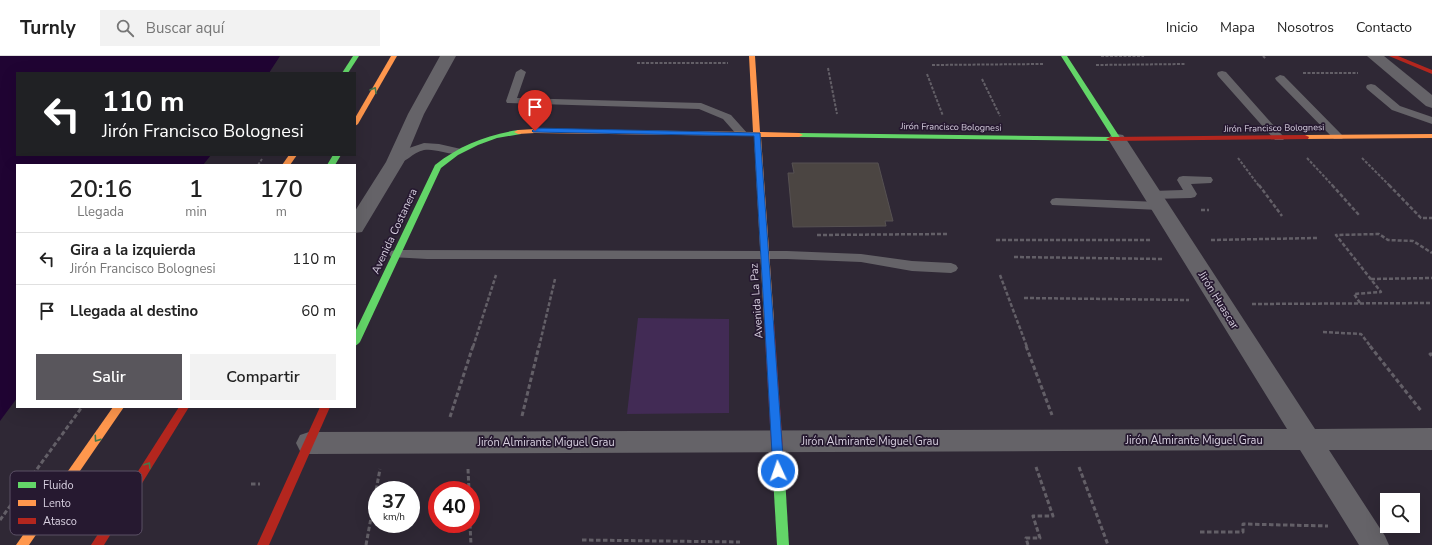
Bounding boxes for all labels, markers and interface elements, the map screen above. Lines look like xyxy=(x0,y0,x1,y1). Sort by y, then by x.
search box xyxy=(100,10,380,46)
text: Turnly xyxy=(20,15,76,41)
icon: search xyxy=(114,17,136,39)
text: Buscar aquí xyxy=(146,18,224,38)
text: Inicio xyxy=(1166,18,1198,37)
text: Mapa xyxy=(1220,18,1255,37)
text: Nosotros xyxy=(1277,18,1334,37)
text: Contacto xyxy=(1356,18,1412,37)
text: 110 m xyxy=(102,83,185,121)
one-way arrow xyxy=(370,87,377,94)
icon: left xyxy=(36,88,88,140)
pin xyxy=(518,90,552,131)
icon: arrive xyxy=(524,96,546,118)
text: Jirón Francisco Bolognesi xyxy=(102,119,304,143)
street label: Jirón Francisco Bolognesi xyxy=(900,120,1001,134)
street label: Jirón Francisco Bolognesi xyxy=(1223,121,1324,135)
text: 20:16 xyxy=(69,173,132,205)
text: 1 xyxy=(189,173,203,205)
text: 170 xyxy=(260,173,303,205)
street label: Avenida Costanera xyxy=(368,186,421,276)
text: Llegada xyxy=(77,203,124,221)
text: min xyxy=(185,203,207,221)
text: m xyxy=(276,203,287,221)
text: Gira a la izquierda xyxy=(70,240,196,260)
icon: left xyxy=(36,248,58,270)
text: 110 m xyxy=(292,249,336,269)
text: Jirón Francisco Bolognesi xyxy=(70,260,216,278)
street label: Avenida La Paz xyxy=(746,263,767,339)
street label: Jirón Huascar xyxy=(1194,268,1242,332)
icon: arrive xyxy=(36,300,58,322)
text: Llegada al destino xyxy=(70,301,198,321)
text: 60 m xyxy=(301,301,336,321)
button: Salir xyxy=(36,354,182,400)
button: Compartir xyxy=(190,354,336,400)
street label: Jirón Almirante Miguel Grau xyxy=(1124,433,1263,448)
street label: Jirón Almirante Miguel Grau xyxy=(800,434,939,449)
one-way arrow xyxy=(94,435,102,442)
street label: Jirón Almirante Miguel Grau xyxy=(476,435,615,450)
position arrow xyxy=(757,450,799,492)
one-way arrow xyxy=(143,462,151,469)
legend xyxy=(10,471,142,535)
text: Fluido xyxy=(43,478,74,493)
speed limit sign: 40 xyxy=(428,481,480,533)
text: 37 xyxy=(382,488,406,515)
map controls xyxy=(1380,493,1420,533)
button: search xyxy=(1380,493,1420,533)
text: Lento xyxy=(43,496,71,511)
text: km/h xyxy=(383,510,405,524)
text: Atasco xyxy=(43,514,77,529)

